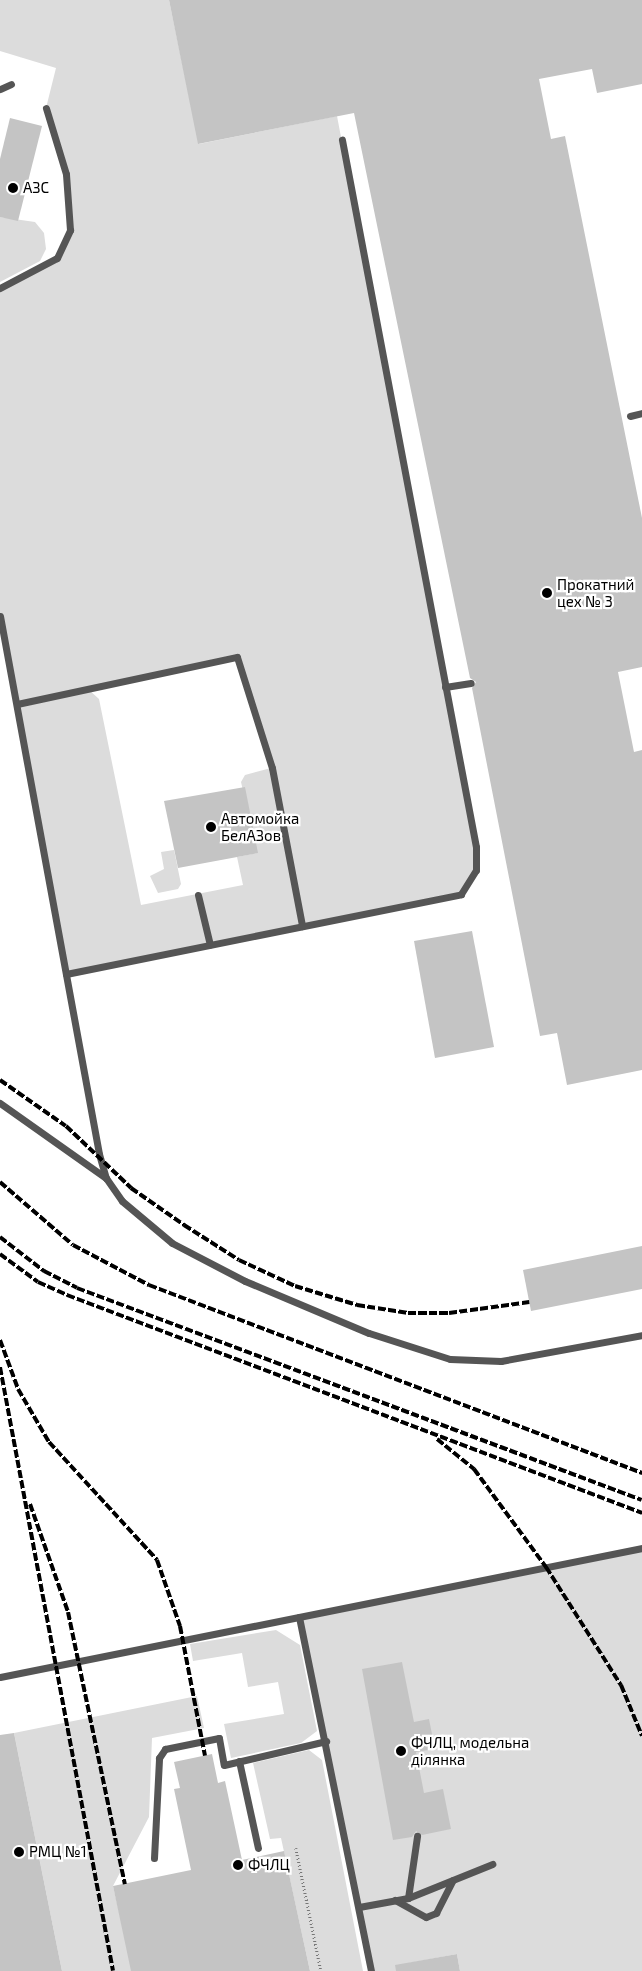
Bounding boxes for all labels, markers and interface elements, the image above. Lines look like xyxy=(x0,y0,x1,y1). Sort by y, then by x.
place label: АЗС xyxy=(23,179,49,197)
marker: АЗС xyxy=(7,182,19,194)
place label: Прокатний цех № 3 xyxy=(557,575,634,610)
marker: Прокатний цех № 3 xyxy=(541,587,553,599)
place label: Автомойка БелАЗов xyxy=(221,809,299,844)
marker: Автомойка БелАЗов xyxy=(205,821,217,833)
place label: ФЧЛЦ, модельна ділянка xyxy=(411,1733,529,1768)
marker: ФЧЛЦ, модельна ділянка xyxy=(395,1745,407,1757)
place label: РМЦ №1 xyxy=(29,1843,87,1861)
marker: РМЦ №1 xyxy=(13,1846,25,1858)
place label: ФЧЛЦ xyxy=(248,1856,290,1874)
marker: ФЧЛЦ xyxy=(232,1859,244,1871)

